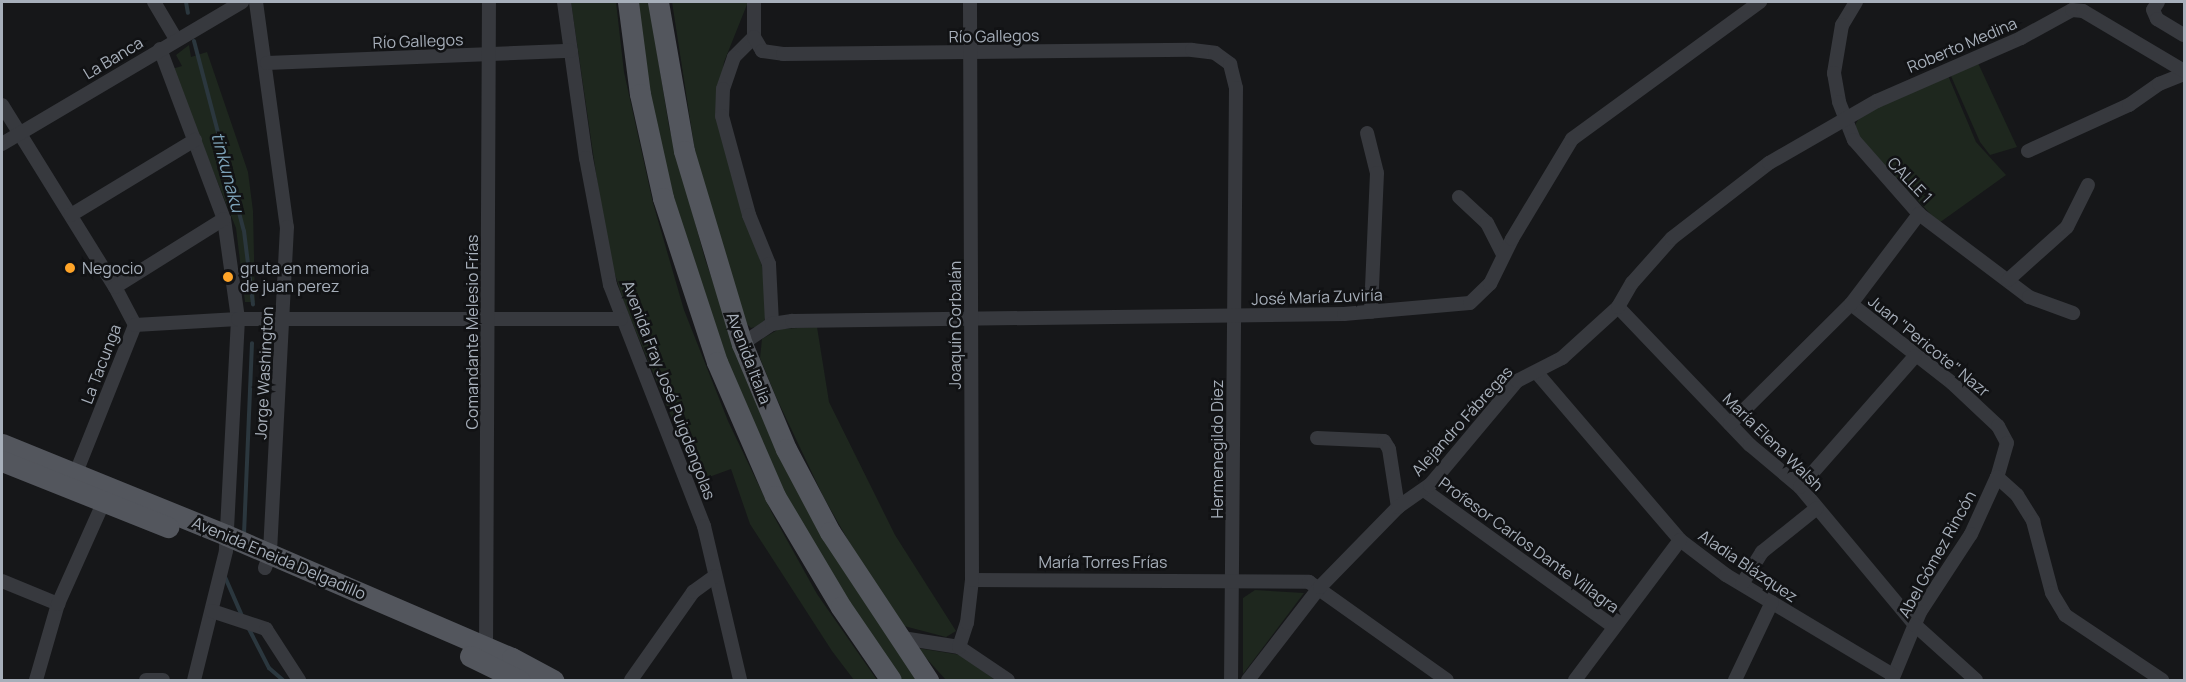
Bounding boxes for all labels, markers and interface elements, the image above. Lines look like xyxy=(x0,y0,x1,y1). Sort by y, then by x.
street label: Roberto Medina xyxy=(1904,13,2020,77)
street label: Río Gallegos xyxy=(948,26,1040,46)
street label: Río Gallegos xyxy=(372,30,464,52)
street label: La Banca xyxy=(80,33,146,83)
water label: tinkunaku xyxy=(207,130,249,214)
street label: CALLE 1 xyxy=(1884,153,1936,207)
street label: Comandante Melesio Frías xyxy=(462,235,482,429)
place label: Negocio xyxy=(82,258,143,278)
place label: gruta en memoria de juan perez xyxy=(240,258,369,296)
marker: Negocio xyxy=(63,261,77,275)
street label: Joaquín Corbalán xyxy=(945,261,965,389)
marker: gruta en memoria de juan perez xyxy=(221,270,235,284)
street label: Avenida Fray José Puigdengolas xyxy=(618,278,720,502)
street label: José María Zuviría xyxy=(1251,285,1383,309)
street label: Juan "Pericote" Nazr xyxy=(1865,291,1993,401)
street label: Jorge Washington xyxy=(251,306,277,440)
street label: Avenida Italia xyxy=(723,309,775,407)
street label: La Tacunga xyxy=(77,321,125,407)
street label: Alejandro Fábregas xyxy=(1408,362,1516,480)
street label: Hermenegildo Diez xyxy=(1207,380,1227,518)
street label: María Elena Walsh xyxy=(1719,389,1827,495)
street label: Profesor Carlos Dante Villagra xyxy=(1435,473,1623,617)
street label: Abel Gómez Rincón xyxy=(1894,487,1980,621)
street label: Avenida Eneida Delgadillo xyxy=(189,513,369,603)
street label: Aladia Blázquez xyxy=(1695,526,1801,606)
street label: María Torres Frías xyxy=(1039,552,1167,572)

